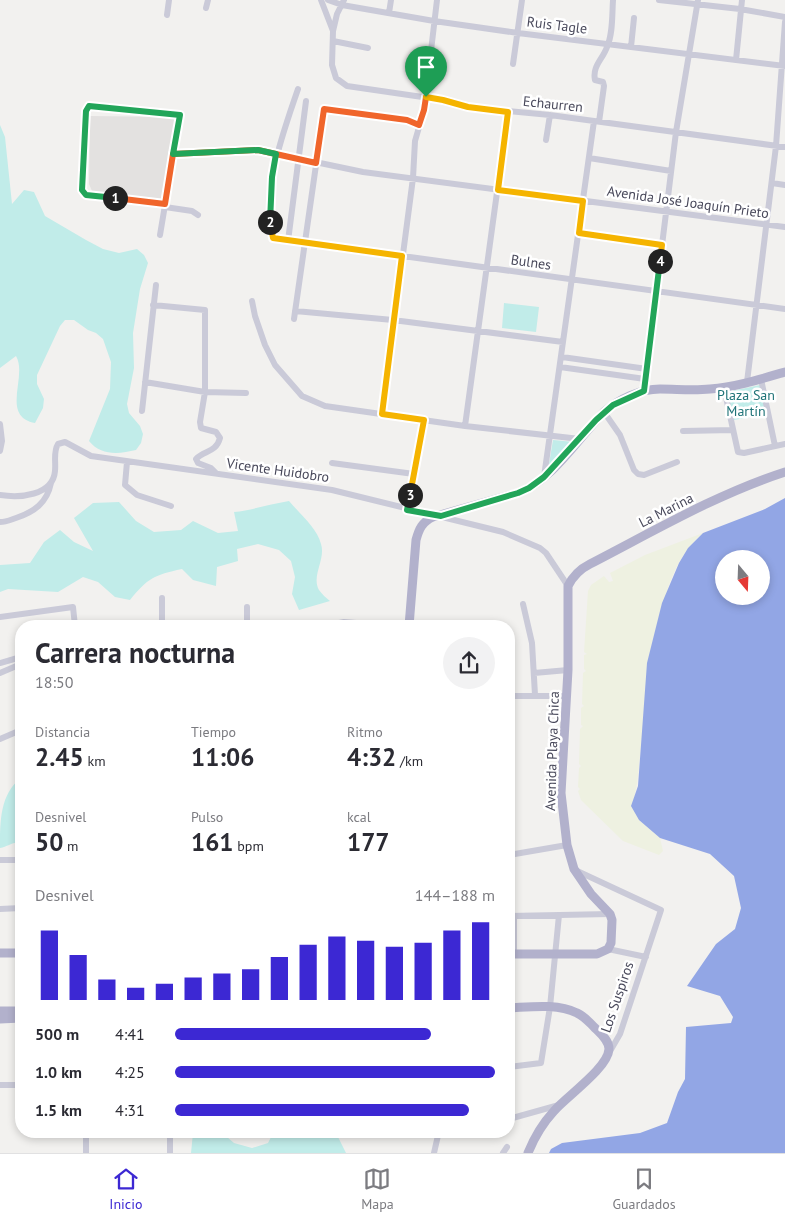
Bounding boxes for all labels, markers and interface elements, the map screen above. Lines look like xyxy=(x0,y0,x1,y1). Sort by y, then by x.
street label: Ruis Tagle xyxy=(526,12,588,38)
pin xyxy=(405,46,447,97)
icon: arrive xyxy=(412,53,440,81)
street label: Echaurren xyxy=(522,92,584,116)
street label: Avenida José Joaquín Prieto xyxy=(606,182,770,222)
pin: 1 xyxy=(102,186,128,210)
text: 1 xyxy=(112,189,119,207)
pin: 2 xyxy=(258,210,282,234)
text: 2 xyxy=(267,213,274,231)
pin: 4 xyxy=(648,248,672,274)
street label: Bulnes xyxy=(510,250,552,274)
text: 4 xyxy=(657,252,664,270)
park label: Plaza San Martín xyxy=(717,386,775,420)
street label: Vicente Huidobro xyxy=(225,454,330,486)
pin: 3 xyxy=(398,482,422,508)
text: 3 xyxy=(407,486,414,504)
street label: La Marina xyxy=(636,489,696,531)
north arrow xyxy=(715,550,770,605)
map controls xyxy=(715,550,770,605)
text: Carrera nocturna xyxy=(35,634,235,671)
button: share xyxy=(443,637,495,689)
text: 18:50 xyxy=(35,672,73,692)
street label: Avenida Playa Chica xyxy=(541,691,563,811)
text: Distancia xyxy=(35,723,90,741)
text: Tiempo xyxy=(191,723,236,741)
text: Ritmo xyxy=(347,723,383,741)
text: 2.45 xyxy=(35,741,84,773)
text: 11:06 xyxy=(191,741,254,773)
text: 4:32 xyxy=(347,741,396,773)
text: km xyxy=(84,752,106,770)
text: /km xyxy=(396,752,423,770)
text: Desnivel xyxy=(35,808,86,826)
text: Pulso xyxy=(191,808,223,826)
text: kcal xyxy=(347,808,371,826)
text: 50 xyxy=(35,826,63,858)
text: 161 xyxy=(191,826,234,858)
text: 177 xyxy=(347,826,390,858)
text: m xyxy=(63,837,78,855)
text: bpm xyxy=(234,837,264,855)
text: Desnivel xyxy=(35,885,94,905)
text: 144–188 m xyxy=(415,885,495,905)
street label: Los Suspiros xyxy=(596,959,638,1035)
text: 500 m xyxy=(35,1024,79,1044)
text: 4:41 xyxy=(115,1024,145,1044)
text: 1.0 km xyxy=(35,1062,82,1082)
text: 4:25 xyxy=(115,1062,145,1082)
text: 1.5 km xyxy=(35,1100,82,1120)
text: 4:31 xyxy=(115,1100,145,1120)
tab: Inicio xyxy=(109,1165,142,1213)
tab: Mapa xyxy=(361,1165,394,1213)
tab: Guardados xyxy=(612,1165,676,1213)

